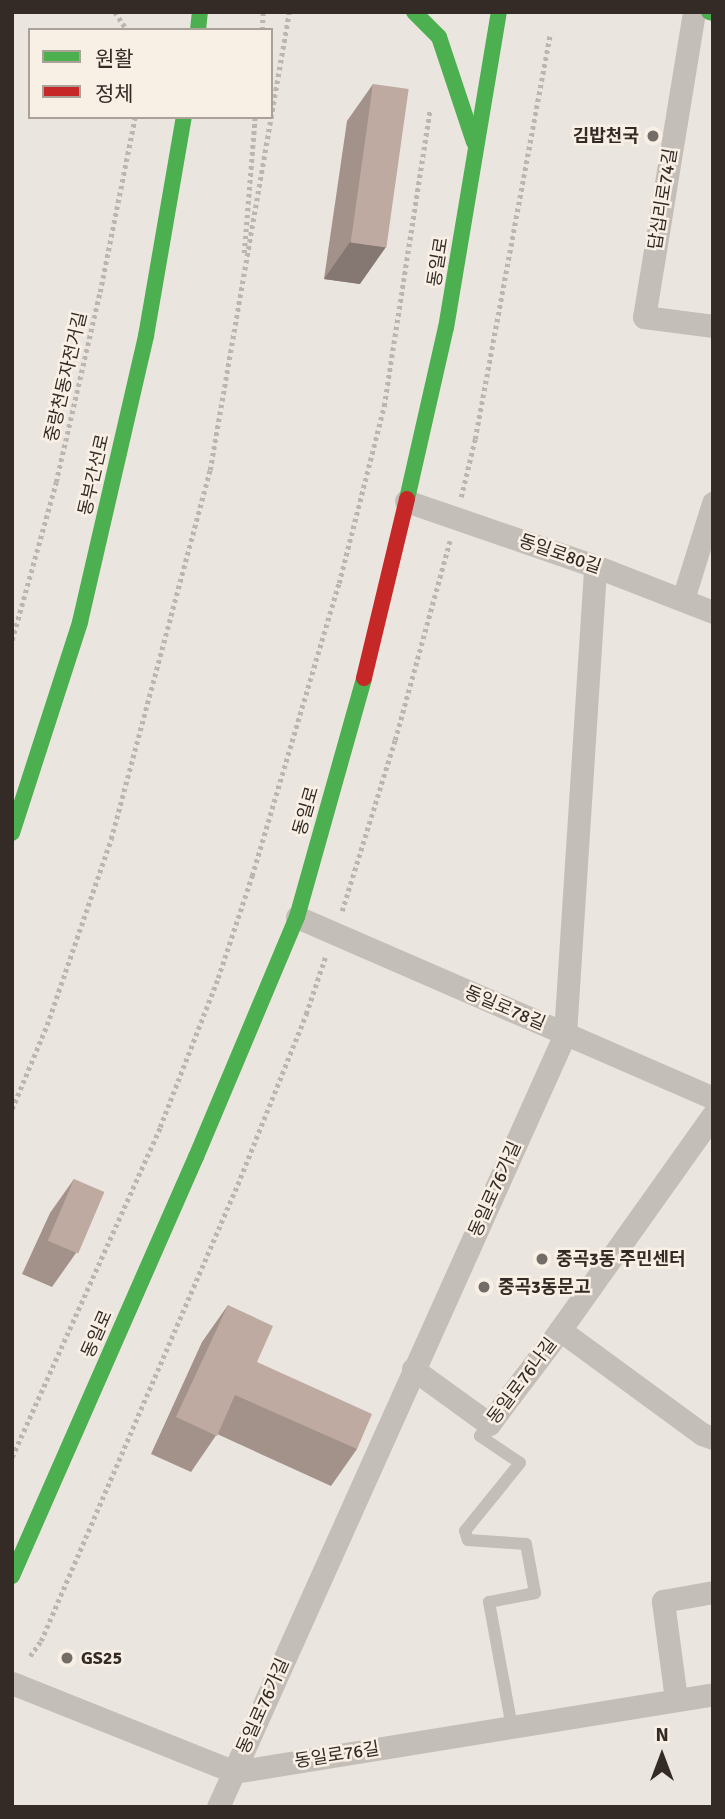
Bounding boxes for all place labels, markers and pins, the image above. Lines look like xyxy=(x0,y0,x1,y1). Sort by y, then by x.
place label: 김밥천국 xyxy=(573,125,639,147)
marker: 김밥천국 xyxy=(645,128,661,144)
place label: 중곡3동 주민센터 xyxy=(556,1248,686,1270)
marker: 중곡3동 주민센터 xyxy=(534,1251,550,1267)
place label: 중곡3동문고 xyxy=(498,1276,591,1298)
marker: 중곡3동문고 xyxy=(476,1279,492,1295)
place label: GS25 xyxy=(81,1647,122,1669)
marker: GS25 xyxy=(59,1650,75,1666)

